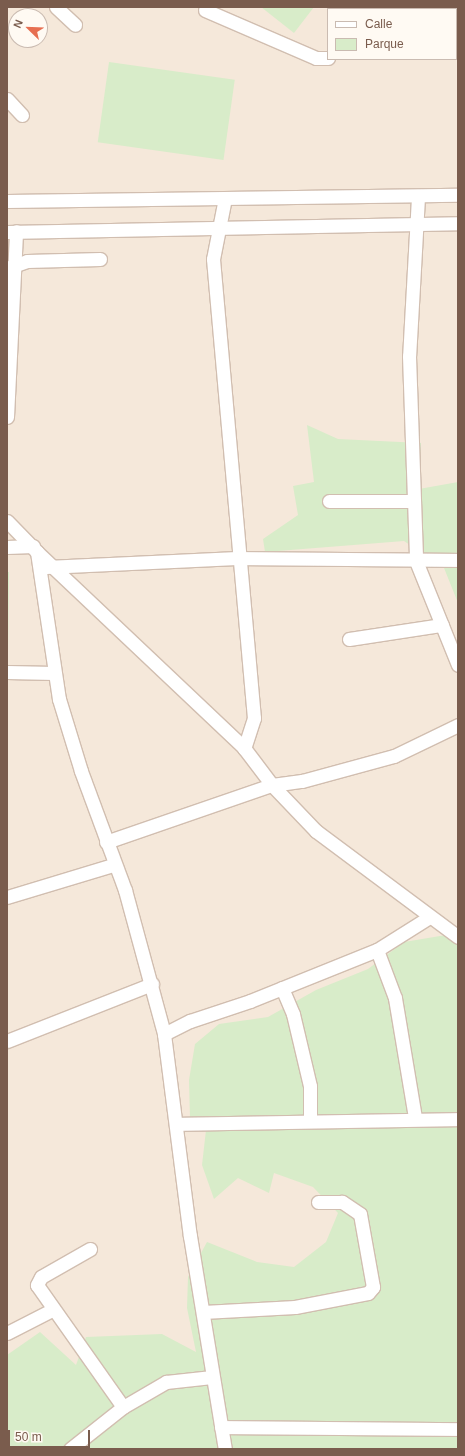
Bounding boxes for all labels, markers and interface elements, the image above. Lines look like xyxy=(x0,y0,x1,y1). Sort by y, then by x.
north arrow xyxy=(8,8,48,48)
legend xyxy=(327,8,457,60)
text: Calle xyxy=(365,17,392,31)
text: N xyxy=(11,18,25,30)
text: Parque xyxy=(365,37,404,51)
scale bar xyxy=(10,1422,92,1448)
text: 50 m xyxy=(15,1430,42,1444)

